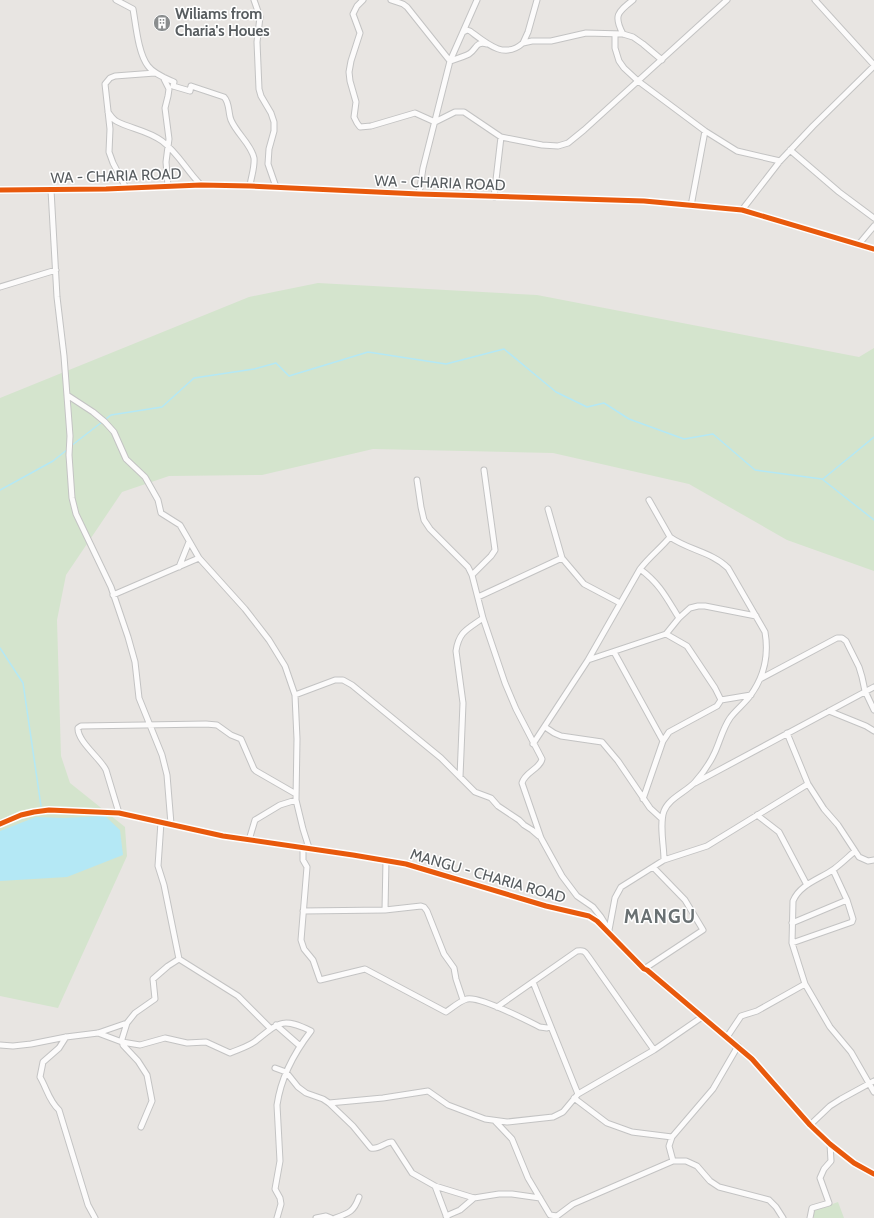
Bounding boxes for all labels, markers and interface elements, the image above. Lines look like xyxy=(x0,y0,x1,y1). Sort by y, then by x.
place label: Wiliams from Charia's Houes xyxy=(175,5,270,40)
building icon: Wiliams from Charia's Houes xyxy=(152,13,172,33)
street label: WA - CHARIA ROAD xyxy=(50,165,182,187)
street label: WA - CHARIA ROAD xyxy=(374,172,506,194)
street label: MANGU - CHARIA ROAD xyxy=(408,845,568,907)
district label: MANGU xyxy=(624,905,696,928)

